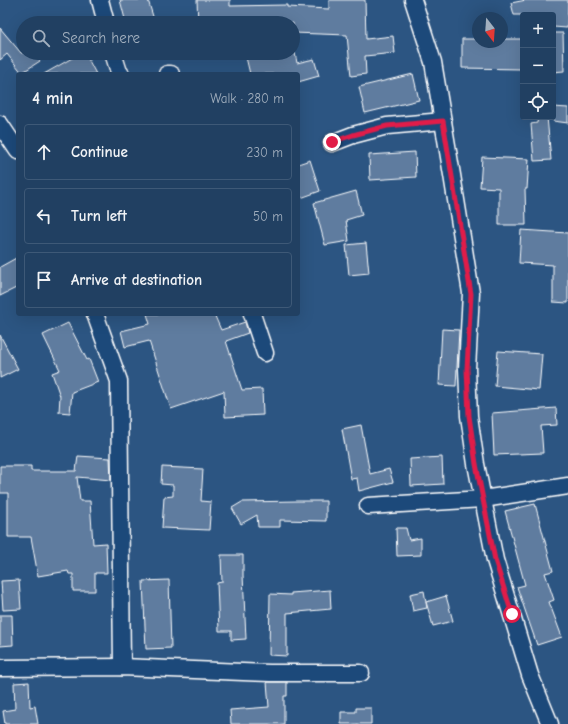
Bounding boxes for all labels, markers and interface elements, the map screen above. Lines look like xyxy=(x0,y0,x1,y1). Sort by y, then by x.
north arrow xyxy=(472,12,508,48)
map controls xyxy=(520,12,556,120)
button: + xyxy=(520,12,556,48)
search box xyxy=(16,16,300,60)
icon: search xyxy=(30,27,52,49)
text: Search here xyxy=(62,29,140,47)
button: − xyxy=(520,48,556,84)
button: locate xyxy=(520,84,556,120)
text: 4 min xyxy=(32,89,73,108)
text: Walk · 280 m xyxy=(210,91,284,106)
route end xyxy=(323,133,341,151)
icon: ahead xyxy=(33,141,55,163)
text: Continue xyxy=(71,143,128,161)
text: 230 m xyxy=(247,145,283,160)
icon: left xyxy=(33,205,55,227)
text: Turn left xyxy=(71,207,127,225)
text: 50 m xyxy=(253,209,283,224)
icon: arrive xyxy=(33,269,55,291)
text: Arrive at destination xyxy=(71,271,202,289)
route start xyxy=(503,605,521,623)

